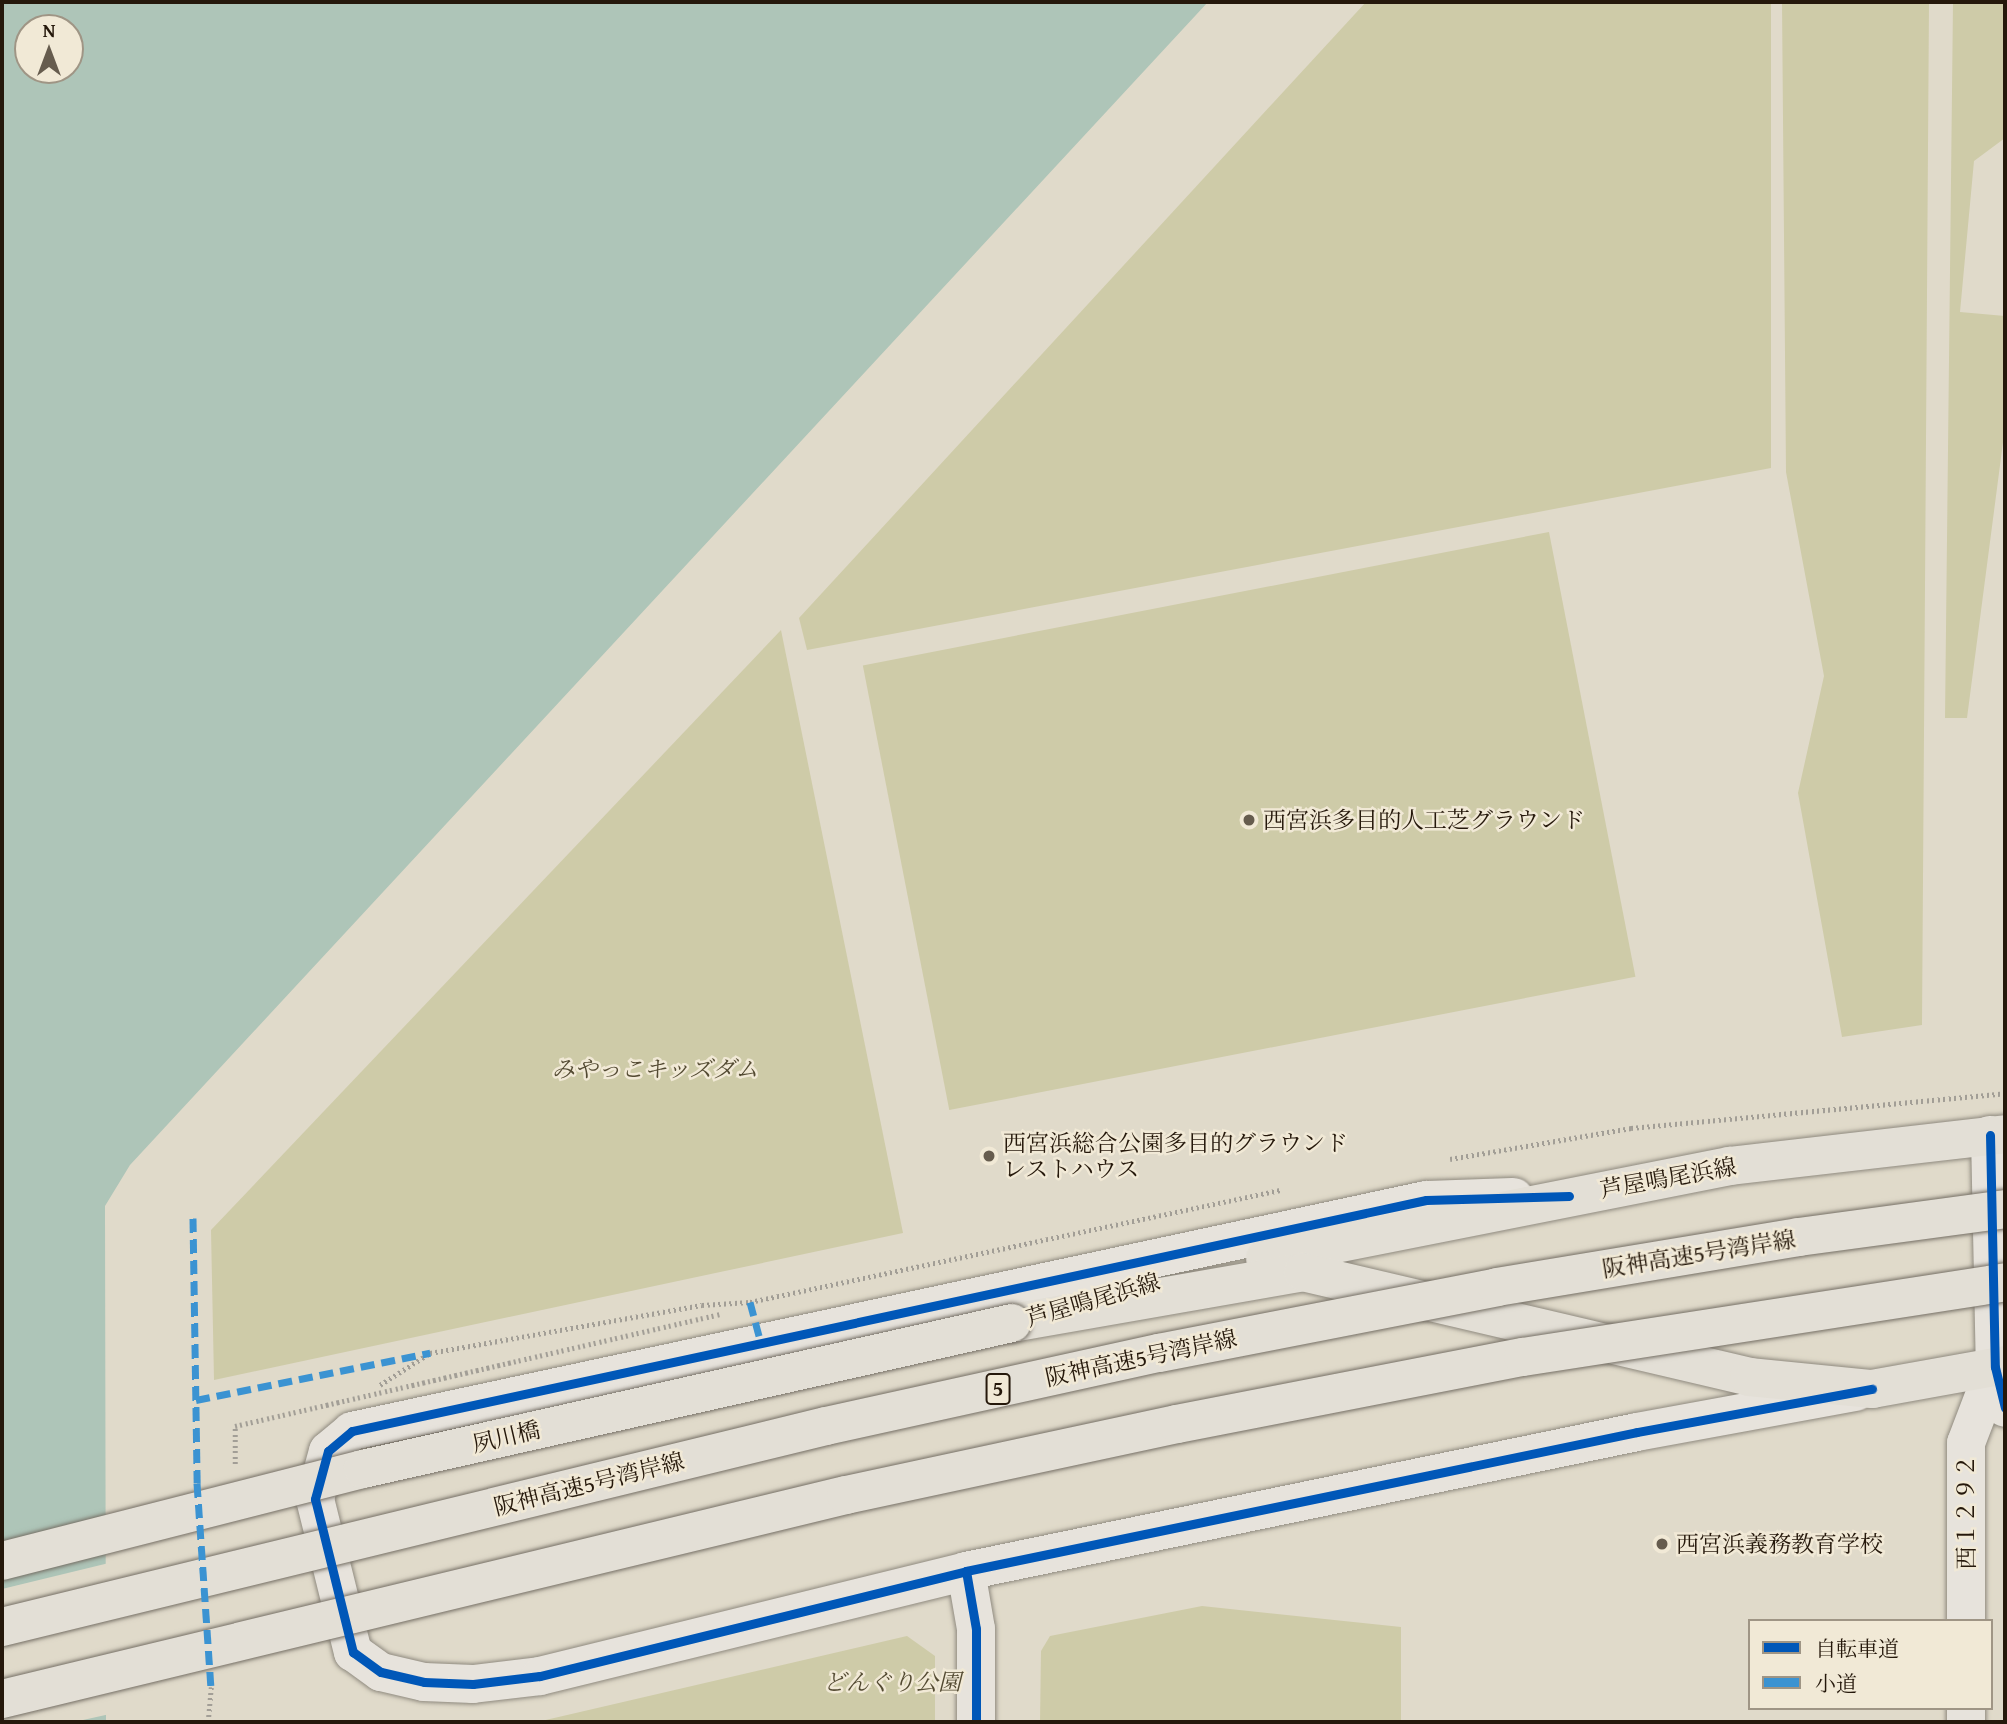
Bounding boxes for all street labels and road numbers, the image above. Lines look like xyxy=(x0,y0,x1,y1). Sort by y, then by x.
street label: 芦屋鳴尾浜線 xyxy=(1598,1152,1738,1204)
street label: 阪神高速5号湾岸線 xyxy=(1601,1225,1797,1283)
street label: 芦屋鳴尾浜線 xyxy=(1023,1268,1163,1332)
street label: 阪神高速5号湾岸線 xyxy=(1043,1324,1239,1392)
road number: 5 xyxy=(984,1372,1012,1406)
street label: 夙川橋 xyxy=(469,1416,543,1458)
street label: 阪神高速5号湾岸線 xyxy=(491,1447,687,1521)
street label: 西１２９２ xyxy=(1952,1455,1980,1569)

